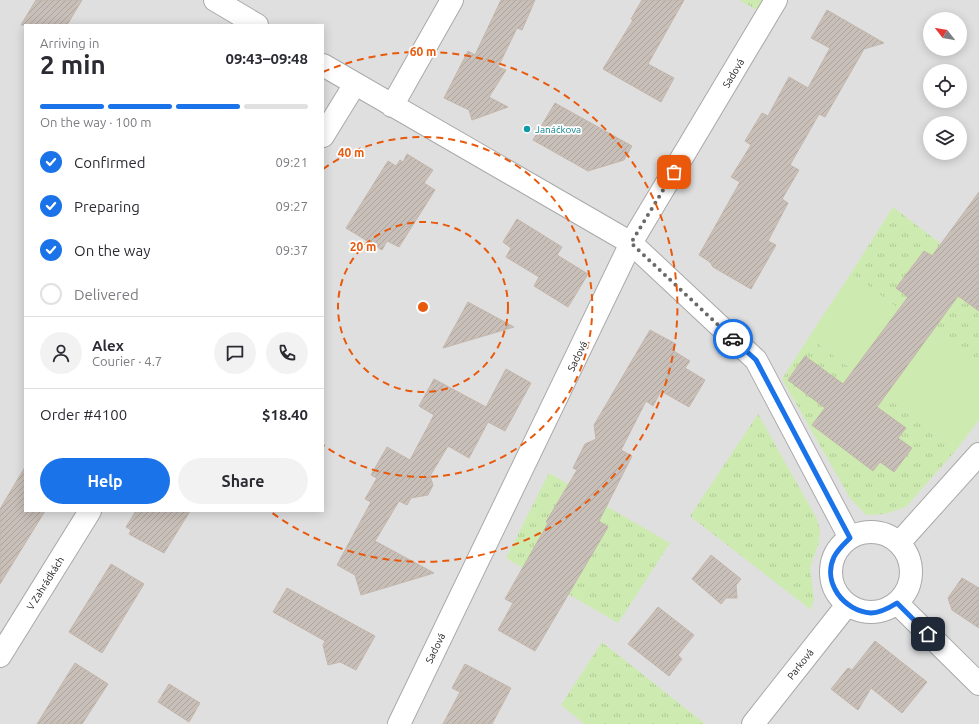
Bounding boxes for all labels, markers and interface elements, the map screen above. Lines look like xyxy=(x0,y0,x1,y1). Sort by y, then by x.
north arrow xyxy=(923,12,967,56)
map controls xyxy=(923,12,967,160)
text: Arriving in xyxy=(40,36,99,50)
text: 60 m xyxy=(410,45,436,58)
text: 2 min xyxy=(40,50,106,79)
text: 09:43–09:48 xyxy=(225,50,308,67)
street label: Sadová xyxy=(720,57,746,90)
button: locate xyxy=(923,64,967,108)
text: On the way · 100 m xyxy=(40,115,152,129)
button: layers xyxy=(923,116,967,160)
marker: Janáčkova xyxy=(522,124,532,134)
place label: Janáčkova xyxy=(535,124,581,135)
text: 40 m xyxy=(338,146,364,159)
icon: check xyxy=(40,151,62,173)
text: Confirmed xyxy=(74,154,146,171)
text: 09:21 xyxy=(275,155,308,169)
pin xyxy=(657,155,691,189)
icon: bag xyxy=(663,161,685,183)
icon: check xyxy=(40,195,62,217)
text: Preparing xyxy=(74,198,140,215)
text: 09:27 xyxy=(275,199,308,213)
icon: check xyxy=(40,239,62,261)
text: 20 m xyxy=(350,240,376,253)
text: On the way xyxy=(74,242,150,259)
text: 09:37 xyxy=(275,243,308,257)
text: Delivered xyxy=(74,286,139,303)
centre of rings xyxy=(416,300,430,314)
courier xyxy=(713,319,753,359)
icon: car xyxy=(722,328,744,350)
button: person xyxy=(40,332,82,374)
button: chat xyxy=(214,332,256,374)
button: phone xyxy=(266,332,308,374)
text: Alex xyxy=(92,337,124,354)
street label: Sadová xyxy=(565,339,589,373)
text: Courier · 4.7 xyxy=(92,354,162,368)
text: Order #4100 xyxy=(40,406,127,423)
text: $18.40 xyxy=(262,406,308,423)
button: Help xyxy=(40,458,170,504)
button: Share xyxy=(178,458,308,504)
street label: V Zahrádkách xyxy=(25,555,66,612)
pin xyxy=(911,617,945,651)
icon: home xyxy=(917,623,939,645)
street label: Sadová xyxy=(423,631,447,665)
street label: Parková xyxy=(785,647,816,682)

